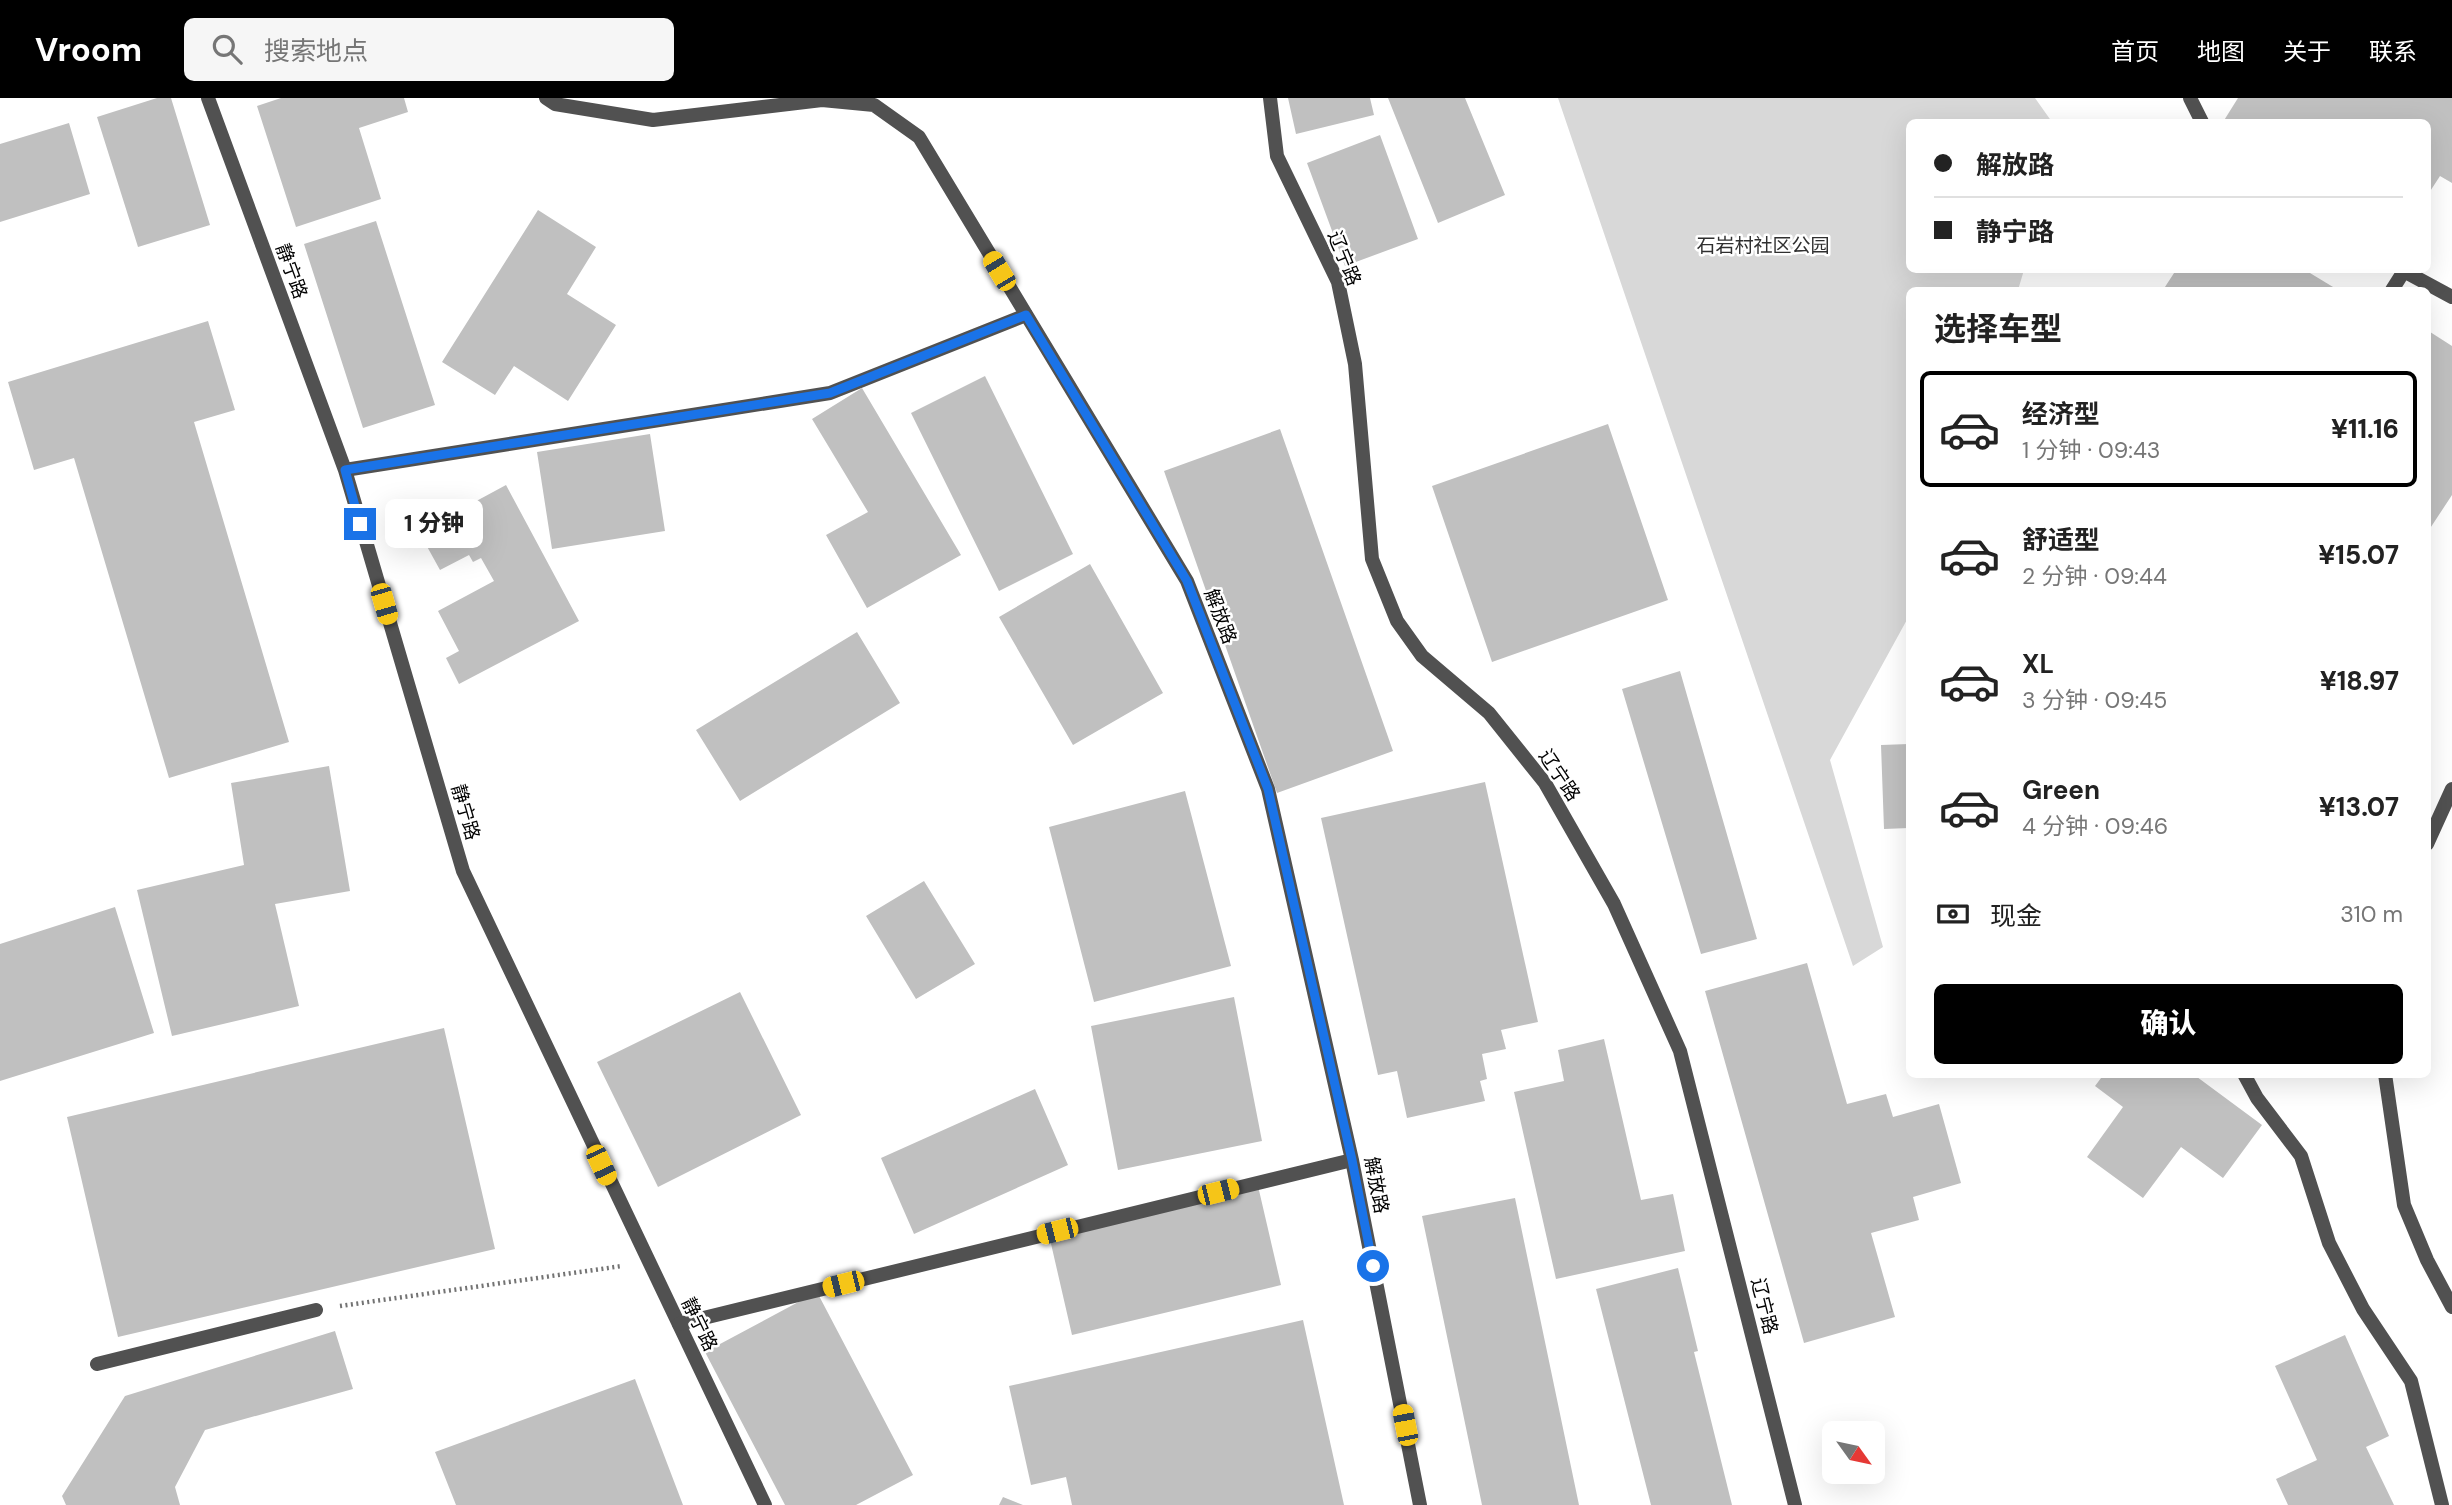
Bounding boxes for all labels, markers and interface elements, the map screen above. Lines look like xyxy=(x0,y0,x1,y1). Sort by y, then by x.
search box xyxy=(184,18,674,81)
text: Vroom xyxy=(35,28,142,71)
icon: search xyxy=(208,30,246,68)
text: 搜索地点 xyxy=(264,34,368,68)
text: 首页 xyxy=(2111,36,2159,67)
text: 地图 xyxy=(2197,36,2245,67)
text: 关于 xyxy=(2283,36,2331,67)
text: 联系 xyxy=(2369,36,2417,67)
text: 解放路 xyxy=(1976,148,2054,182)
text: 静宁路 xyxy=(1976,215,2054,249)
street label: 辽宁路 xyxy=(1322,227,1367,289)
park label: 石岩村社区公园 xyxy=(1696,233,1830,258)
street label: 静宁路 xyxy=(270,240,313,302)
car xyxy=(980,248,1019,294)
text: 选择车型 xyxy=(1934,308,2062,350)
text: 经济型 xyxy=(2022,397,2100,431)
icon: car xyxy=(1938,398,2001,461)
text: ¥11.16 xyxy=(2331,412,2399,446)
text: 1 分钟 · 09:43 xyxy=(2022,435,2160,465)
callout: 1 分钟 xyxy=(384,500,482,548)
route end xyxy=(344,508,376,540)
text: 1 分钟 xyxy=(404,508,464,538)
text: 舒适型 xyxy=(2022,523,2100,557)
icon: car xyxy=(1938,524,2001,587)
text: ¥15.07 xyxy=(2318,538,2399,572)
text: 2 分钟 · 09:44 xyxy=(2022,561,2167,591)
car xyxy=(369,581,400,627)
street label: 解放路 xyxy=(1199,585,1242,647)
text: XL xyxy=(2022,647,2054,681)
icon: car xyxy=(1938,650,2001,713)
text: ¥18.97 xyxy=(2320,664,2399,698)
text: 3 分钟 · 09:45 xyxy=(2022,685,2167,715)
street label: 辽宁路 xyxy=(1533,745,1586,806)
text: Green xyxy=(2022,773,2100,807)
icon: car xyxy=(1938,776,2001,839)
street label: 静宁路 xyxy=(446,781,485,843)
text: ¥13.07 xyxy=(2319,790,2399,824)
text: 4 分钟 · 09:46 xyxy=(2022,811,2168,841)
icon: cash xyxy=(1934,895,1972,933)
text: 现金 xyxy=(1990,899,2042,933)
text: 310 m xyxy=(2340,899,2403,929)
button: 确认 xyxy=(1934,984,2403,1064)
car xyxy=(583,1142,620,1188)
street label: 解放路 xyxy=(1359,1155,1394,1215)
car xyxy=(1196,1177,1241,1207)
car xyxy=(1035,1216,1080,1246)
route start xyxy=(1357,1250,1389,1282)
car xyxy=(821,1269,866,1299)
street label: 辽宁路 xyxy=(1745,1275,1784,1337)
street label: 静宁路 xyxy=(676,1293,723,1355)
car xyxy=(1391,1402,1420,1448)
north arrow xyxy=(1822,1421,1885,1484)
map controls xyxy=(1822,1421,1885,1484)

